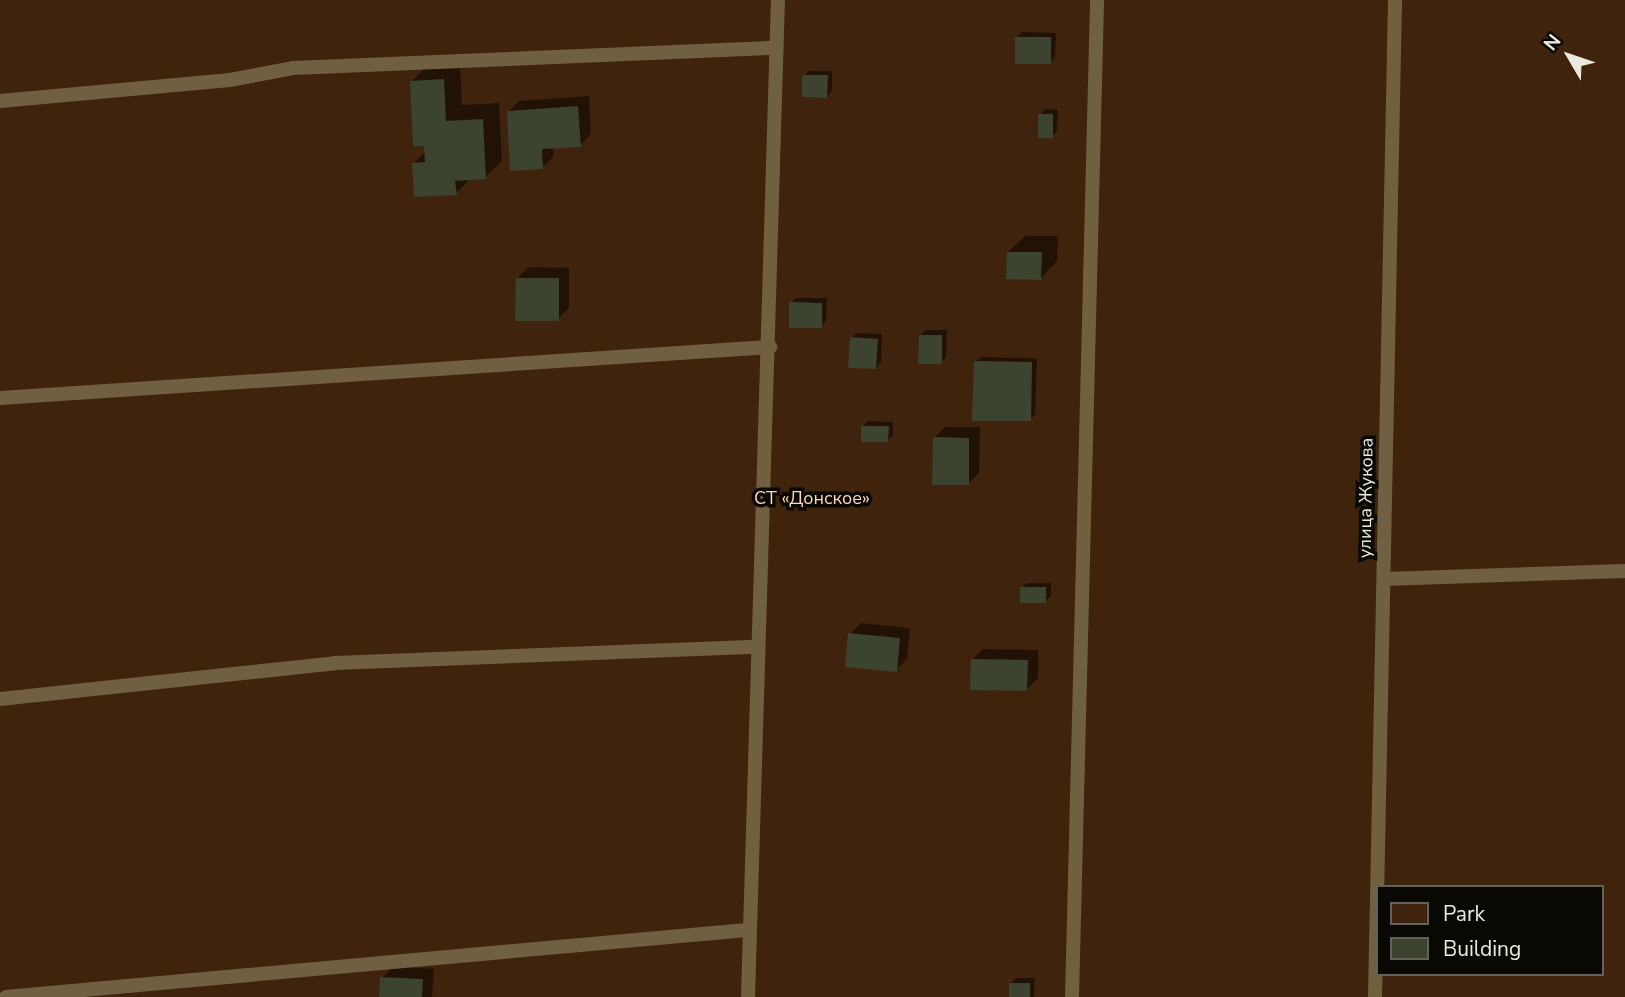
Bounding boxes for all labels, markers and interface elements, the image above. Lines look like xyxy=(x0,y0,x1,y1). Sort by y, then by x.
north arrow xyxy=(1534,21,1604,91)
text: N xyxy=(1538,29,1567,56)
street label: улица Жукова xyxy=(1354,438,1378,558)
park label: СТ «Донское» xyxy=(754,487,870,509)
legend xyxy=(1376,885,1604,976)
text: Park xyxy=(1443,900,1485,928)
text: Building xyxy=(1443,935,1521,963)

